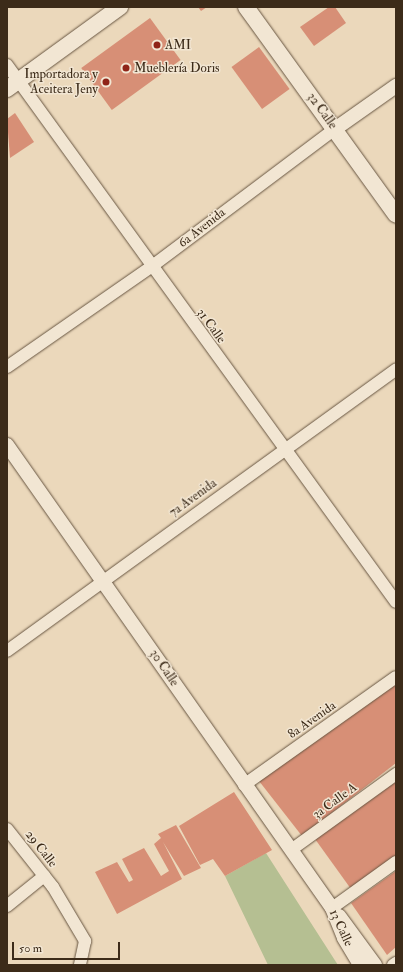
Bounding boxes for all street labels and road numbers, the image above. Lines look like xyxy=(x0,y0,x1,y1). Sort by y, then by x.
street label: 32 Calle xyxy=(304,90,340,132)
street label: 6a Avenida xyxy=(175,205,229,251)
street label: 31 Calle xyxy=(193,306,229,346)
street label: 7a Avenida xyxy=(166,476,220,520)
street label: 30 Calle xyxy=(146,647,182,689)
street label: 8a Avenida xyxy=(285,698,339,742)
street label: 3a Calle A xyxy=(310,780,360,822)
street label: 29 Calle xyxy=(22,827,60,871)
street label: 13 Calle xyxy=(326,907,356,949)

